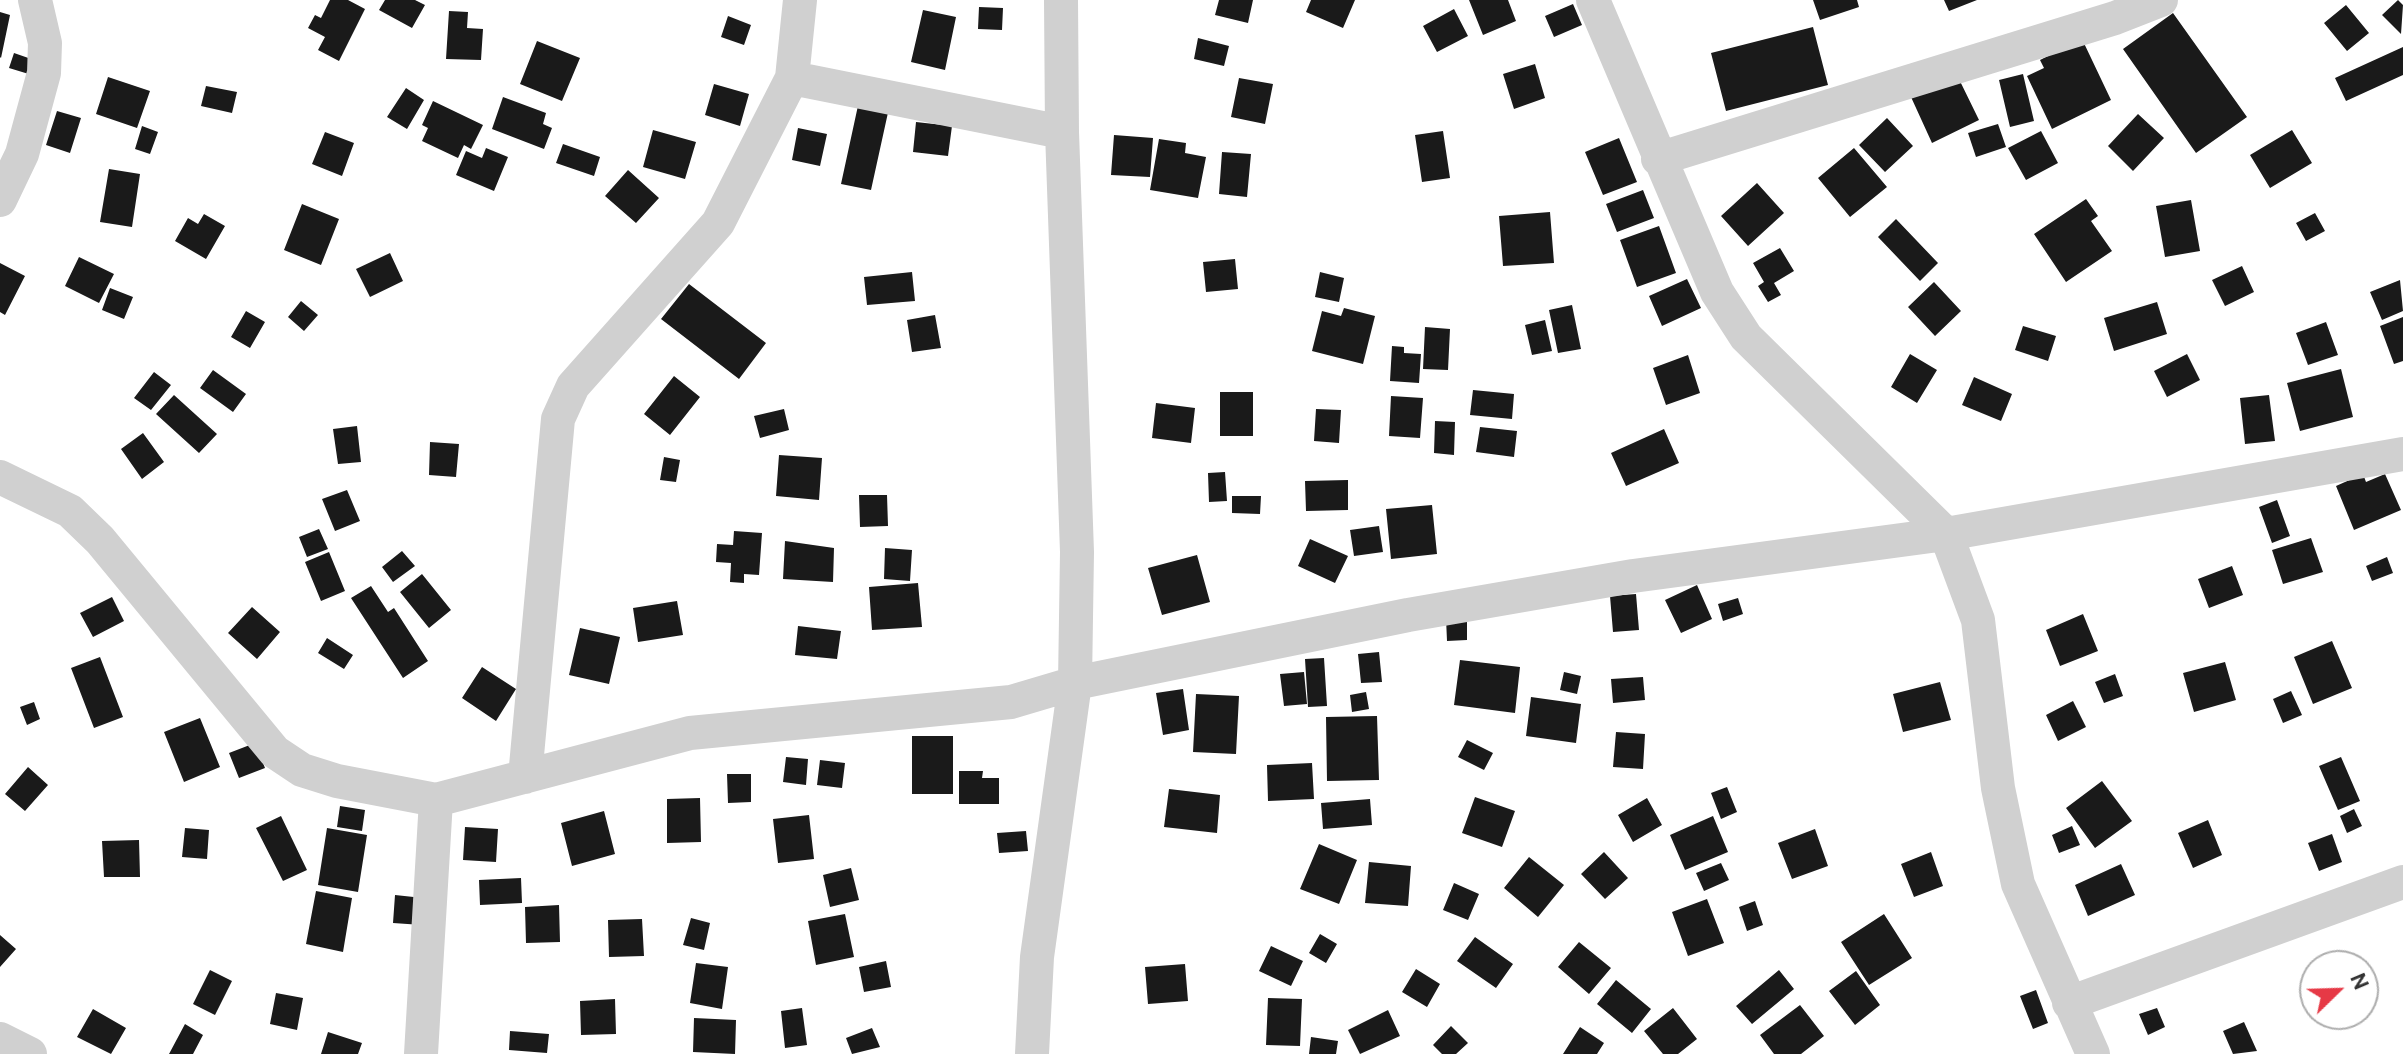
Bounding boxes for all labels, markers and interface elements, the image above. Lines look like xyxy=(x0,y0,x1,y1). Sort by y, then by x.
north arrow xyxy=(2299,950,2379,1030)
text: N xyxy=(2344,969,2375,994)

